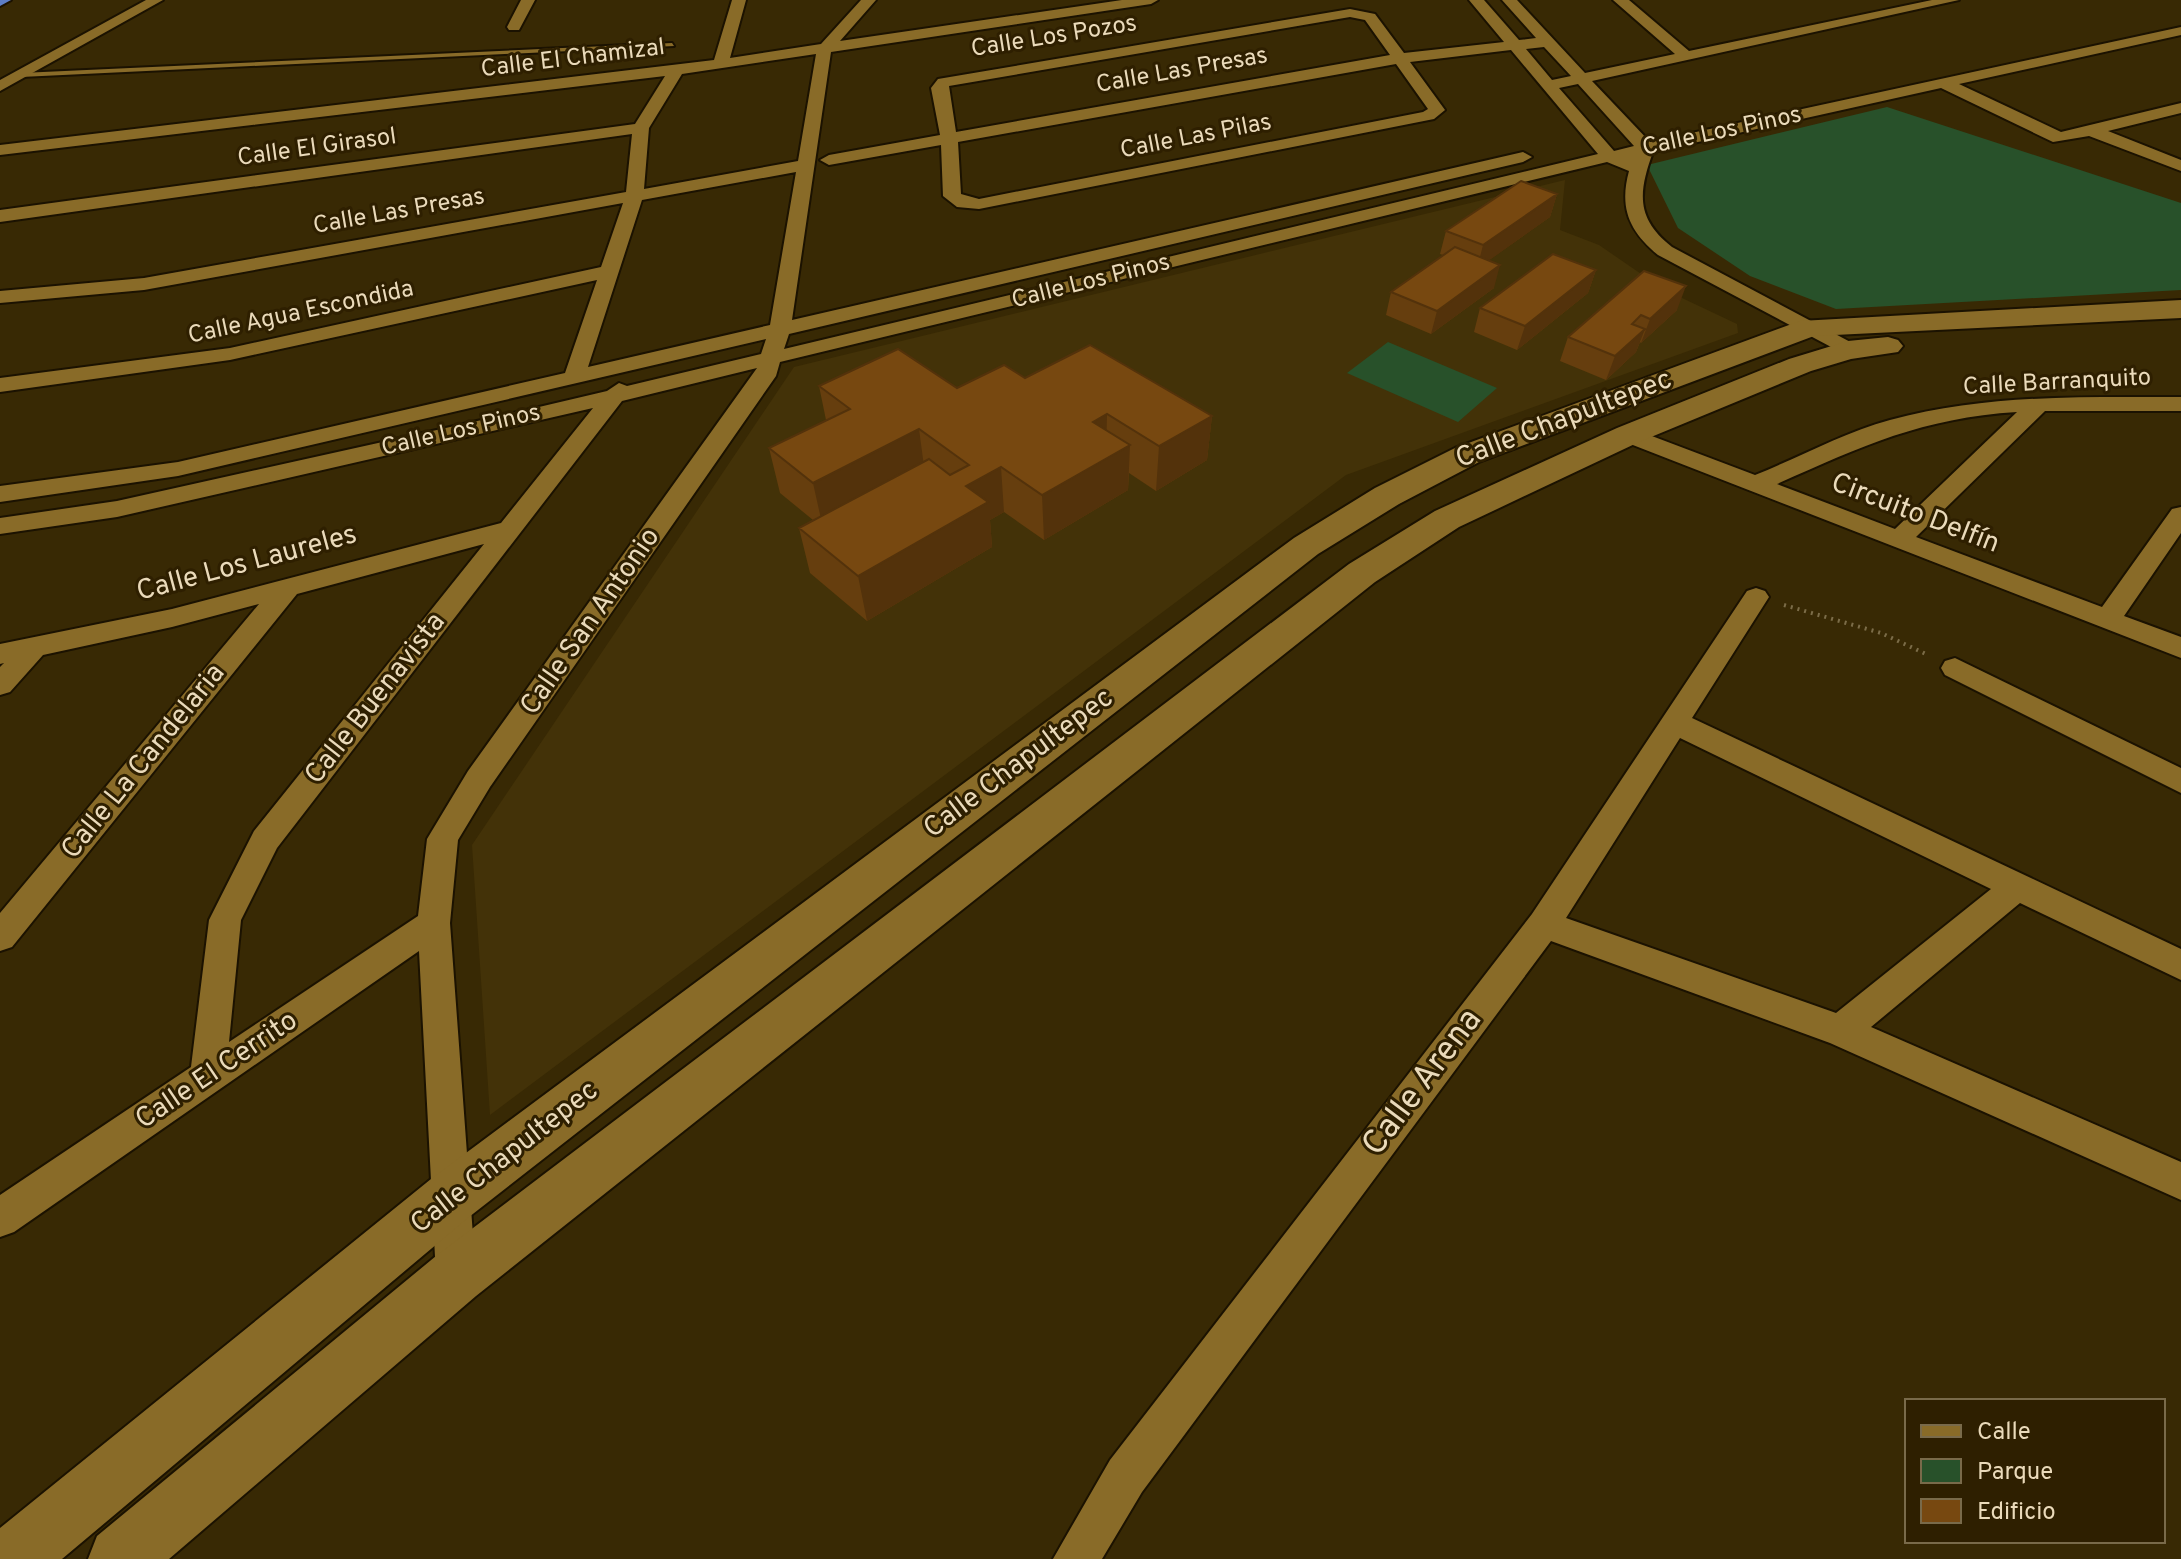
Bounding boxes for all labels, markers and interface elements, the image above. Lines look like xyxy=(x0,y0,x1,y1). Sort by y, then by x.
street label: Calle Los Pozos xyxy=(969,9,1139,65)
street label: Calle El Chamizal xyxy=(479,33,667,85)
street label: Calle Las Presas xyxy=(1094,41,1270,101)
street label: Calle Los Pinos xyxy=(1640,100,1804,164)
street label: Calle Las Pilas xyxy=(1118,108,1274,166)
street label: Calle El Girasol xyxy=(236,122,398,174)
street label: Calle Las Presas xyxy=(311,182,487,242)
street label: Calle Los Pinos xyxy=(1009,248,1173,316)
street label: Calle Agua Escondida xyxy=(185,274,417,352)
street label: Calle Chapultepec xyxy=(1451,362,1677,478)
street label: Calle Barranquito xyxy=(1962,363,2152,403)
street label: Calle Los Pinos xyxy=(379,398,543,464)
street label: Circuito Delfín xyxy=(1825,465,2005,563)
street label: Calle Los Laureles xyxy=(133,517,361,611)
street label: Calle San Antonio xyxy=(513,521,669,723)
street label: Calle Buenavista xyxy=(298,606,454,792)
street label: Calle La Candelaria xyxy=(54,657,234,867)
street label: Calle Chapultepec xyxy=(917,681,1121,847)
street label: Calle Arena xyxy=(1353,1001,1493,1165)
street label: Calle El Cerrito xyxy=(129,1004,305,1138)
street label: Calle Chapultepec xyxy=(404,1073,606,1243)
legend xyxy=(1905,1399,2165,1543)
text: Calle xyxy=(1977,1418,2031,1448)
text: Parque xyxy=(1977,1458,2053,1488)
text: Edificio xyxy=(1977,1498,2056,1528)

